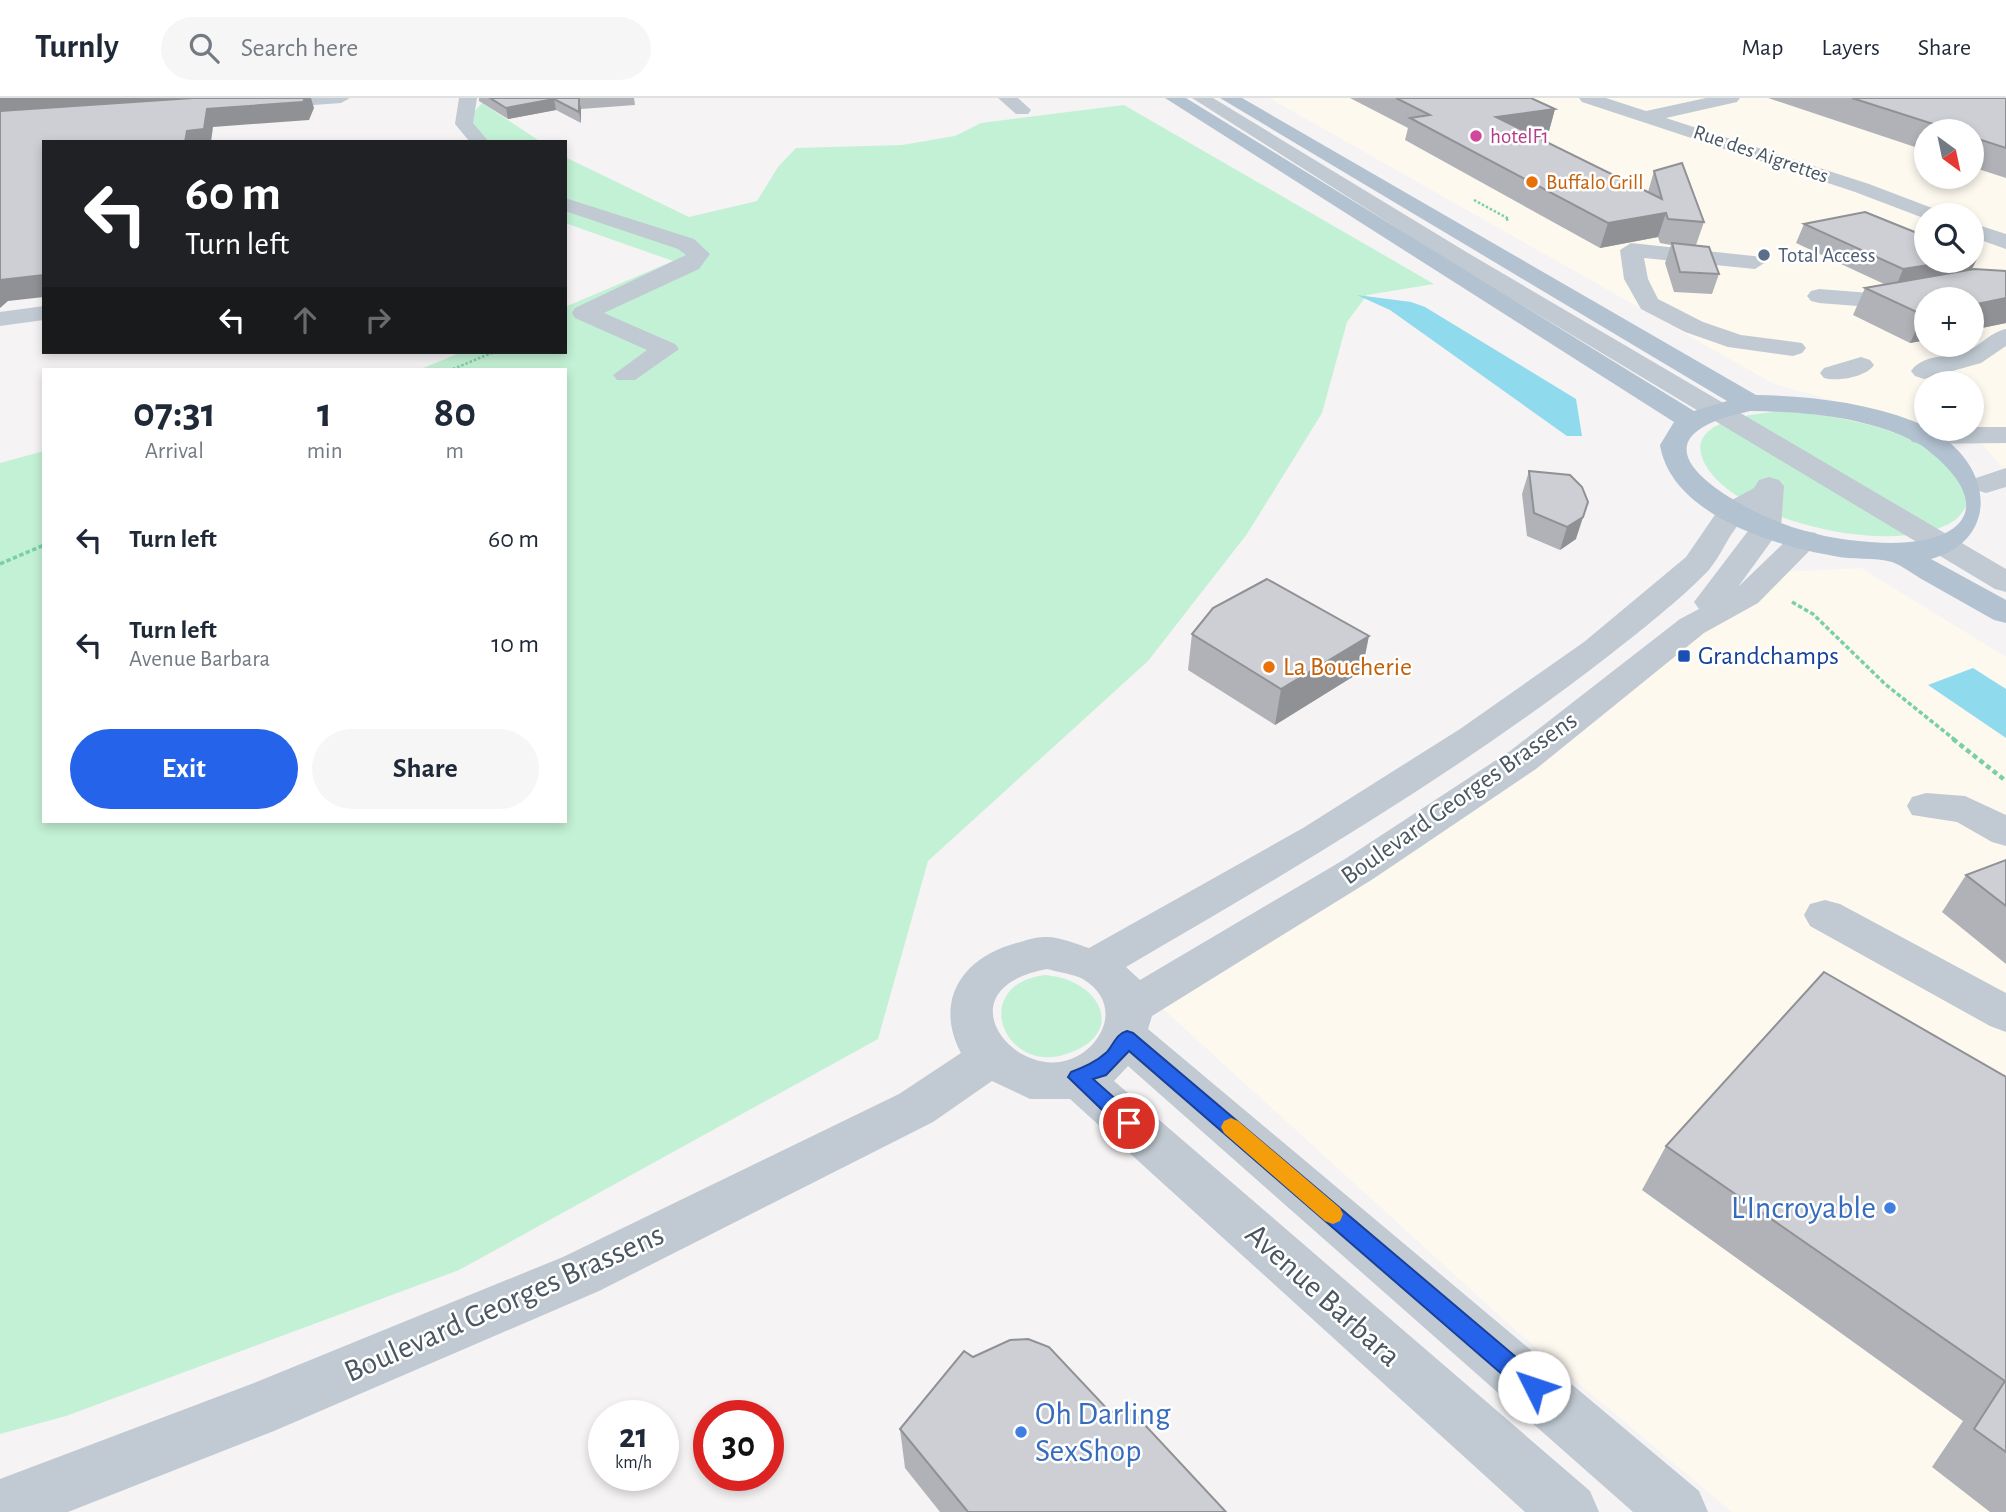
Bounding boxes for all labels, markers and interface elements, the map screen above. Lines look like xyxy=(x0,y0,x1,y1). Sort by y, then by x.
search box xyxy=(161,17,651,80)
icon: search xyxy=(185,29,223,67)
text: Turnly xyxy=(35,31,119,64)
text: Search here xyxy=(241,35,358,61)
text: Map xyxy=(1741,36,1783,60)
text: Layers xyxy=(1821,36,1880,60)
text: Share xyxy=(1918,36,1971,60)
north arrow xyxy=(1914,119,1984,189)
map controls xyxy=(1914,119,1984,441)
street label: Rue des Aigrettes xyxy=(1691,121,1831,187)
place label: hotelF1 xyxy=(1490,126,1549,147)
marker: hotelF1 xyxy=(1468,128,1484,144)
icon: left xyxy=(70,168,161,259)
text: 60 m xyxy=(185,170,281,219)
place label: Buffalo Grill xyxy=(1546,172,1643,193)
marker: Buffalo Grill xyxy=(1524,174,1540,190)
button: search xyxy=(1914,203,1984,273)
text: Turn left xyxy=(185,228,289,260)
place label: Total Access xyxy=(1778,245,1875,266)
marker: Total Access xyxy=(1756,247,1772,263)
button: + xyxy=(1914,287,1984,357)
icon: left xyxy=(213,301,251,339)
icon: ahead xyxy=(286,301,324,339)
icon: right xyxy=(359,301,397,339)
button: − xyxy=(1914,371,1984,441)
text: 07:31 xyxy=(133,392,216,434)
text: 1 xyxy=(317,392,332,434)
text: 80 xyxy=(433,392,476,434)
text: Arrival xyxy=(145,440,204,463)
text: min xyxy=(307,440,343,463)
text: m xyxy=(446,440,464,463)
icon: left xyxy=(70,521,108,559)
text: Turn left xyxy=(129,526,217,552)
text: 60 m xyxy=(488,526,539,552)
text: Turn left xyxy=(129,617,217,643)
icon: left xyxy=(70,626,108,664)
text: 10 m xyxy=(491,631,539,657)
place label: Grandchamps xyxy=(1698,643,1839,669)
text: Avenue Barbara xyxy=(129,648,270,671)
marker: Grandchamps xyxy=(1676,648,1692,664)
place label: La Boucherie xyxy=(1283,654,1412,680)
marker: La Boucherie xyxy=(1261,659,1277,675)
street label: Boulevard Georges Brassens xyxy=(1336,707,1582,889)
button: Exit xyxy=(70,729,298,809)
button: Share xyxy=(312,729,539,809)
pin xyxy=(1099,1093,1159,1153)
icon: arrive xyxy=(1110,1104,1148,1142)
place label: L'Incroyable xyxy=(1731,1192,1876,1224)
marker: L'Incroyable xyxy=(1882,1200,1898,1216)
street label: Avenue Barbara xyxy=(1239,1217,1407,1373)
street label: Boulevard Georges Brassens xyxy=(339,1218,669,1388)
position arrow xyxy=(1497,1350,1571,1424)
place label: Oh Darling SexShop xyxy=(1035,1398,1171,1467)
speed limit sign: 30 xyxy=(693,1400,784,1491)
text: 21 xyxy=(619,1419,648,1454)
marker: Oh Darling SexShop xyxy=(1013,1424,1029,1440)
text: km/h xyxy=(615,1454,652,1472)

